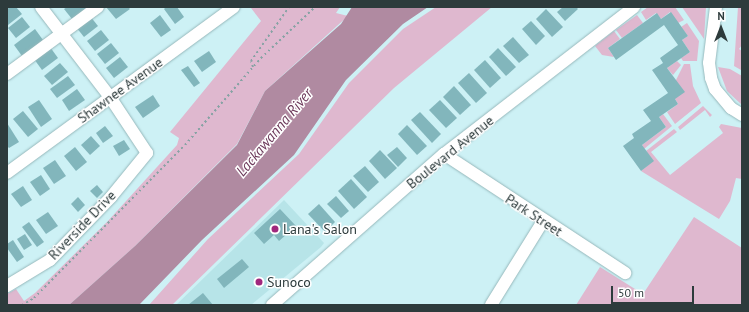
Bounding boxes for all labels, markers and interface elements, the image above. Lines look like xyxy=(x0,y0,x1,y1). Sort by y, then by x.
north arrow xyxy=(701,8,741,48)
text: N xyxy=(717,9,725,23)
street label: Shawnee Avenue xyxy=(74,53,166,127)
water label: Lackawanna River xyxy=(232,84,316,180)
street label: Boulevard Avenue xyxy=(403,112,497,192)
street label: Riverside Drive xyxy=(45,187,119,263)
street label: Park Street xyxy=(502,190,566,240)
place label: Lana's Salon xyxy=(283,221,357,237)
marker: Lana's Salon xyxy=(270,224,280,234)
place label: Sunoco xyxy=(267,274,311,290)
marker: Sunoco xyxy=(254,277,264,287)
scale bar xyxy=(613,278,696,304)
text: 50 m xyxy=(618,285,644,300)

